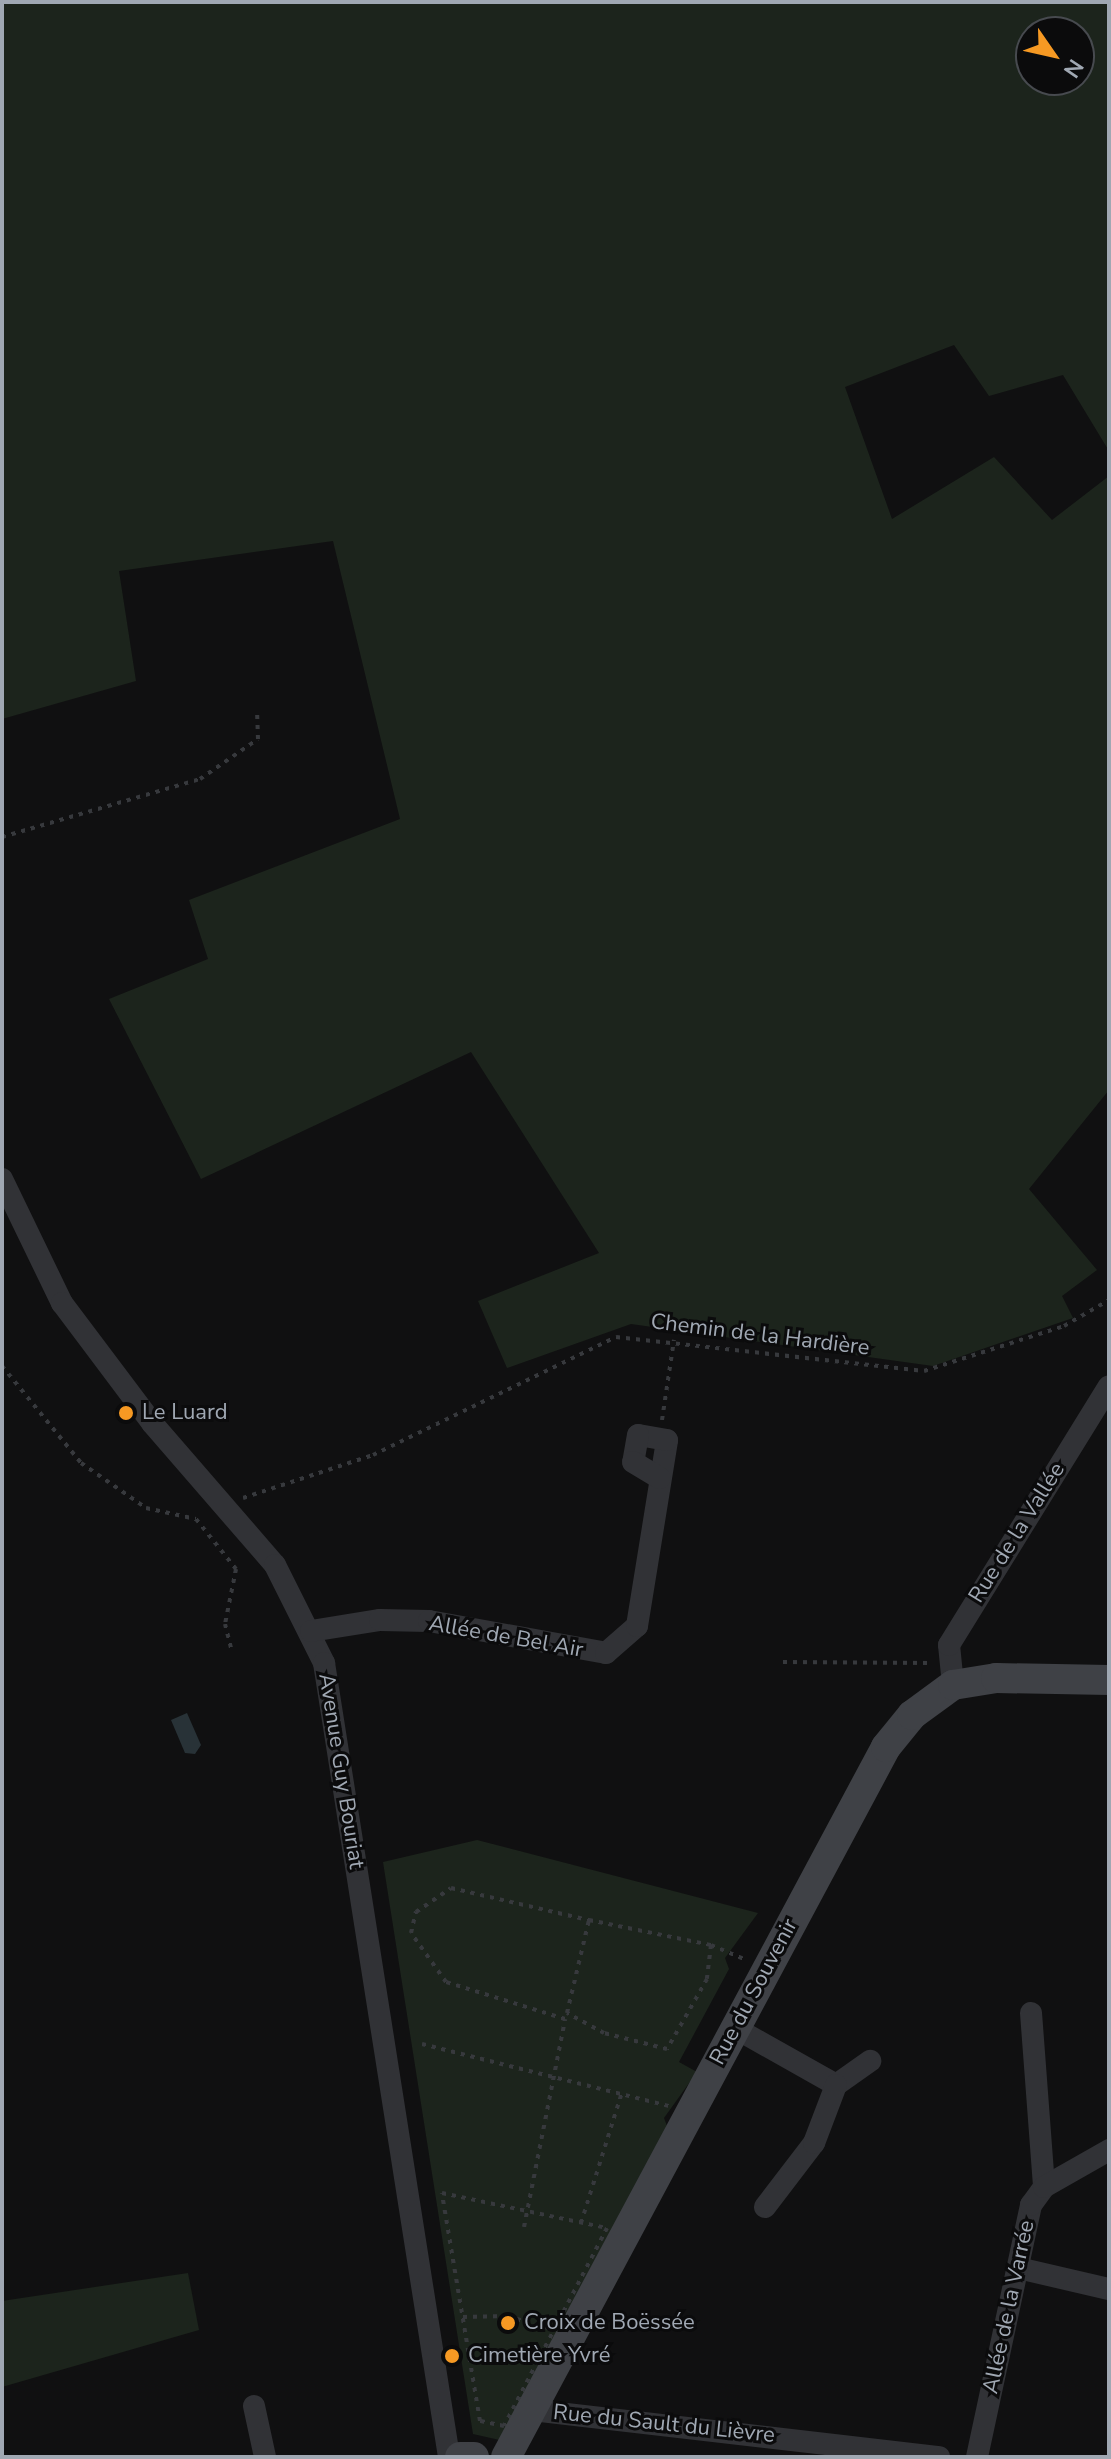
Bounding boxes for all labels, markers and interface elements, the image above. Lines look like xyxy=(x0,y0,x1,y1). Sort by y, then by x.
north arrow xyxy=(1015,16,1095,96)
text: N xyxy=(1056,53,1090,84)
street label: Chemin de la Hardière xyxy=(649,1308,871,1362)
place label: Le Luard xyxy=(142,1400,227,1426)
marker: Le Luard xyxy=(117,1404,135,1422)
street label: Rue de la Vallée xyxy=(963,1458,1071,1608)
street label: Allée de Bel Air xyxy=(427,1610,585,1664)
street label: Avenue Guy Bouriat xyxy=(313,1671,369,1871)
street label: Rue du Souvenir xyxy=(704,1914,804,2070)
street label: Allée de la Varrée xyxy=(978,2218,1040,2396)
place label: Croix de Boëssée xyxy=(524,2310,695,2336)
marker: Croix de Boëssée xyxy=(499,2314,517,2332)
place label: Cimetière Yvré xyxy=(468,2343,610,2369)
marker: Cimetière Yvré xyxy=(443,2347,461,2365)
street label: Rue du Sault du Lièvre xyxy=(552,2399,776,2449)

